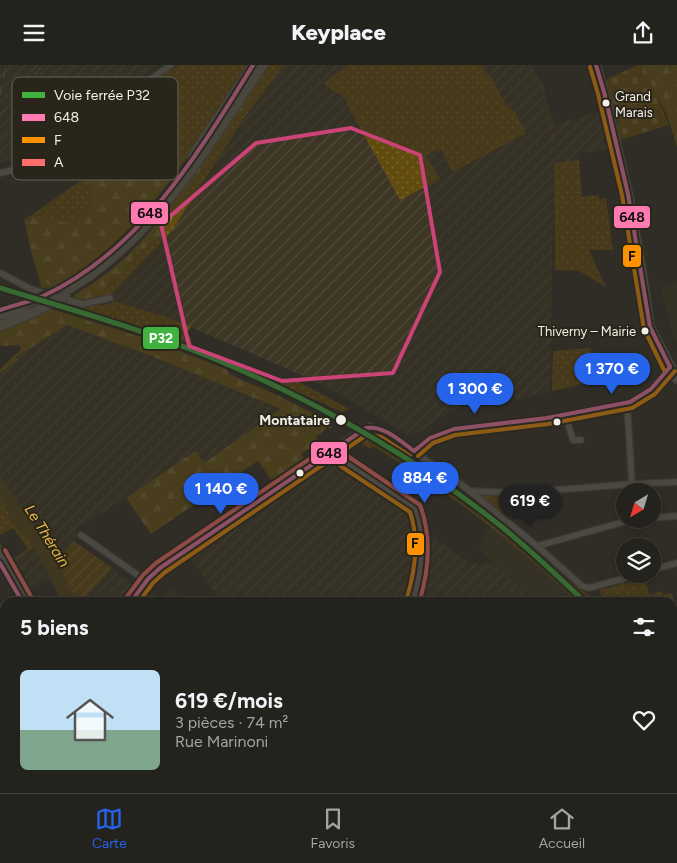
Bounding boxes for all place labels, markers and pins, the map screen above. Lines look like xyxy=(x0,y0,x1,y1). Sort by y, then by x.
place label: Grand Marais xyxy=(615,89,653,120)
marker: Grand Marais xyxy=(601,98,611,108)
place label: Thiverny – Mairie xyxy=(538,324,636,339)
marker: Thiverny – Mairie xyxy=(640,326,650,336)
pin: 1 370 € xyxy=(566,353,658,395)
pin: 1 300 € xyxy=(429,373,521,415)
place label: Montataire xyxy=(259,412,330,429)
marker: Montataire xyxy=(334,413,348,427)
unlabelled marker xyxy=(552,417,562,427)
pin: 884 € xyxy=(390,461,460,504)
unlabelled marker xyxy=(295,468,305,478)
pin: 1 140 € xyxy=(175,473,267,515)
pin: 619 € xyxy=(495,485,565,527)

